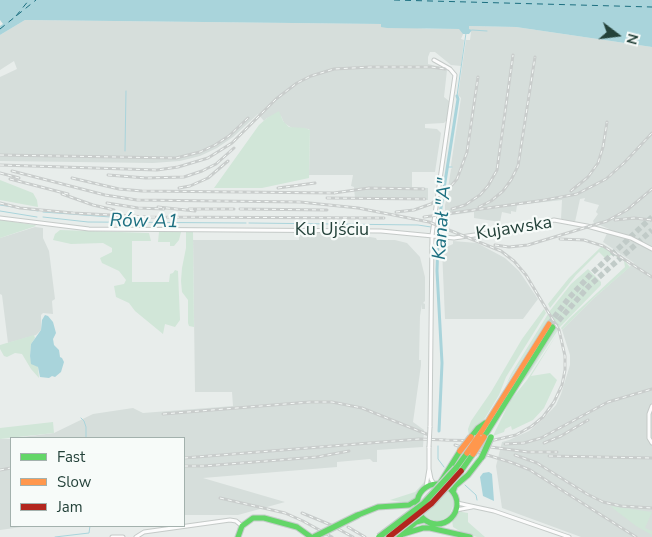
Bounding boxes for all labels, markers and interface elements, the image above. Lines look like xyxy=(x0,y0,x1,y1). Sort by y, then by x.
north arrow xyxy=(592,10,642,60)
text: N xyxy=(621,31,643,47)
water label: Kanał "A" xyxy=(429,177,457,261)
water label: Rów A1 xyxy=(109,210,179,234)
street label: Kujawska xyxy=(474,212,554,246)
street label: Ku Ujściu xyxy=(295,220,369,242)
legend xyxy=(10,437,185,527)
text: Fast xyxy=(57,447,85,467)
text: Slow xyxy=(57,472,91,492)
text: Jam xyxy=(57,497,83,517)

